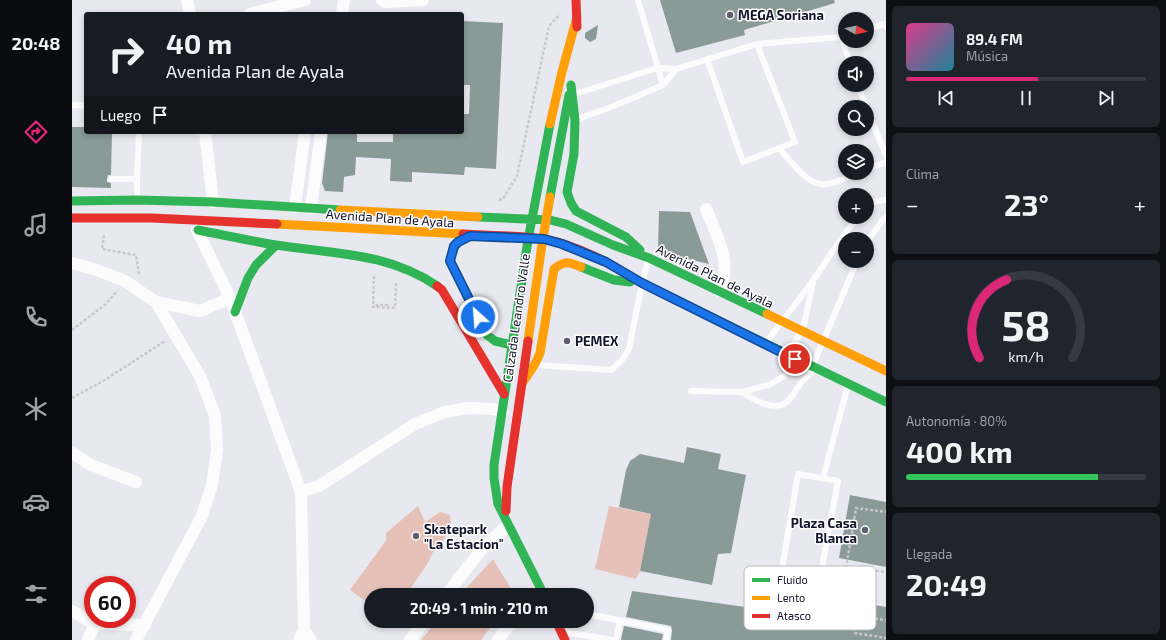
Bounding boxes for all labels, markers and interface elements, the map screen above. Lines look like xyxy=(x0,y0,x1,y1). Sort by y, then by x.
place label: MEGA Soriana xyxy=(738,7,824,23)
marker: MEGA Soriana xyxy=(725,10,735,20)
north arrow xyxy=(838,12,874,48)
map controls xyxy=(838,12,874,268)
text: 40 m xyxy=(166,26,232,60)
icon: right xyxy=(100,28,152,80)
text: 89.4 FM xyxy=(966,30,1023,48)
text: 20:48 xyxy=(11,32,61,54)
text: Música xyxy=(966,48,1008,64)
button: sound xyxy=(838,56,874,92)
text: Avenida Plan de Ayala xyxy=(166,60,344,82)
icon: previous xyxy=(935,87,957,109)
icon: pause xyxy=(1015,87,1037,109)
icon: next xyxy=(1095,87,1117,109)
button: search xyxy=(838,100,874,136)
icon: arrive xyxy=(149,104,171,126)
text: Luego xyxy=(100,106,141,124)
icon: directions xyxy=(22,118,50,146)
button: layers xyxy=(838,144,874,180)
text: Clima xyxy=(906,166,939,182)
text: 23° xyxy=(1004,186,1049,222)
button: + xyxy=(838,188,874,224)
text: − xyxy=(906,191,919,217)
text: + xyxy=(1134,191,1146,217)
street label: Avenida Plan de Ayala xyxy=(325,206,455,230)
icon: music xyxy=(22,211,50,239)
button: − xyxy=(838,232,874,268)
street label: Avenida Plan de Ayala xyxy=(654,241,776,311)
street label: Calzada Leandro Valle xyxy=(499,253,533,383)
position arrow xyxy=(457,296,499,338)
text: 58 xyxy=(1002,299,1050,349)
icon: phone xyxy=(22,303,50,331)
place label: PEMEX xyxy=(575,333,619,349)
marker: PEMEX xyxy=(562,336,572,346)
pin xyxy=(778,342,812,376)
icon: arrive xyxy=(784,348,806,370)
text: km/h xyxy=(1008,348,1044,365)
icon: climate xyxy=(22,395,50,423)
text: Autonomía · 80% xyxy=(906,413,1007,429)
text: 400 km xyxy=(906,433,1013,469)
icon: car xyxy=(22,488,50,516)
place label: Plaza Casa Blanca xyxy=(791,515,857,546)
place label: Skatepark "La Estacion" xyxy=(424,521,504,552)
marker: Plaza Casa Blanca xyxy=(860,525,870,535)
marker: Skatepark "La Estacion" xyxy=(411,531,421,541)
text: Llegada xyxy=(906,546,952,562)
legend xyxy=(744,566,876,630)
text: 20:49 xyxy=(906,566,987,602)
text: Fluido xyxy=(777,573,808,586)
speed limit sign: 60 xyxy=(84,576,136,628)
icon: filters xyxy=(22,580,50,608)
text: Lento xyxy=(777,591,805,604)
text: 20:49 · 1 min · 210 m xyxy=(410,599,548,617)
text: Atasco xyxy=(777,609,811,622)

